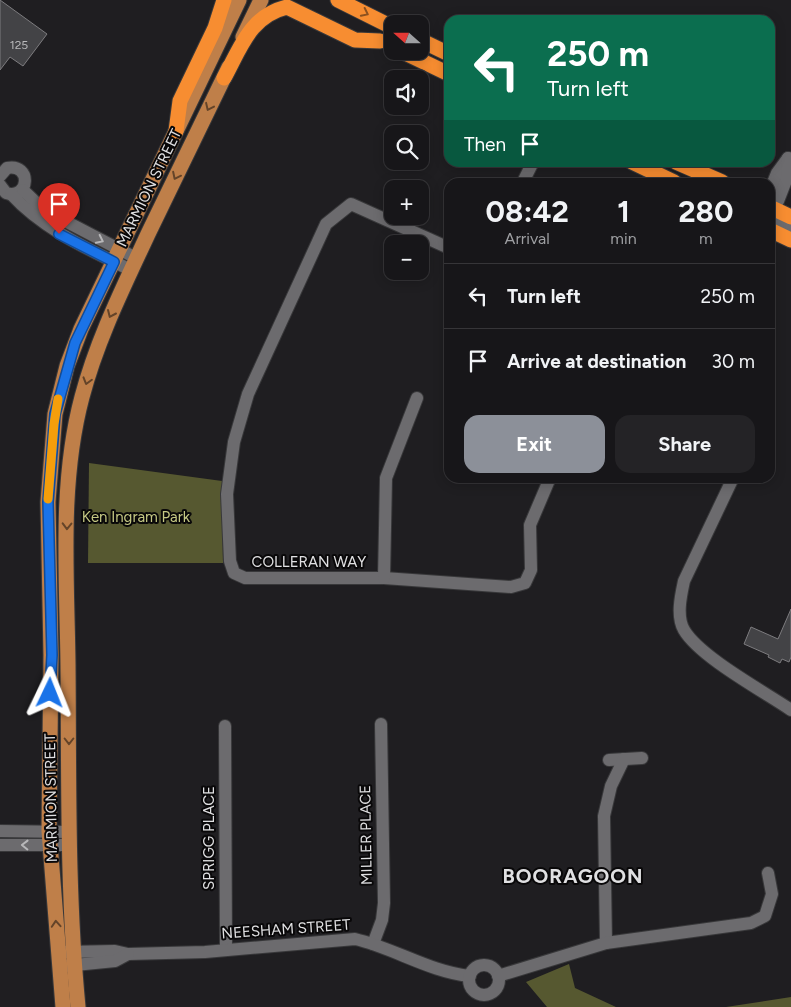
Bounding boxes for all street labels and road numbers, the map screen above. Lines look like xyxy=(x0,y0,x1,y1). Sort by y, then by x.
street label: MARMION STREET xyxy=(113,125,186,250)
street label: COLLERAN WAY xyxy=(252,553,366,571)
street label: MARMION STREET xyxy=(41,733,61,863)
street label: MILLER PLACE xyxy=(356,785,376,885)
street label: SPRIGG PLACE xyxy=(200,786,218,890)
street label: NEESHAM STREET xyxy=(221,915,352,942)

